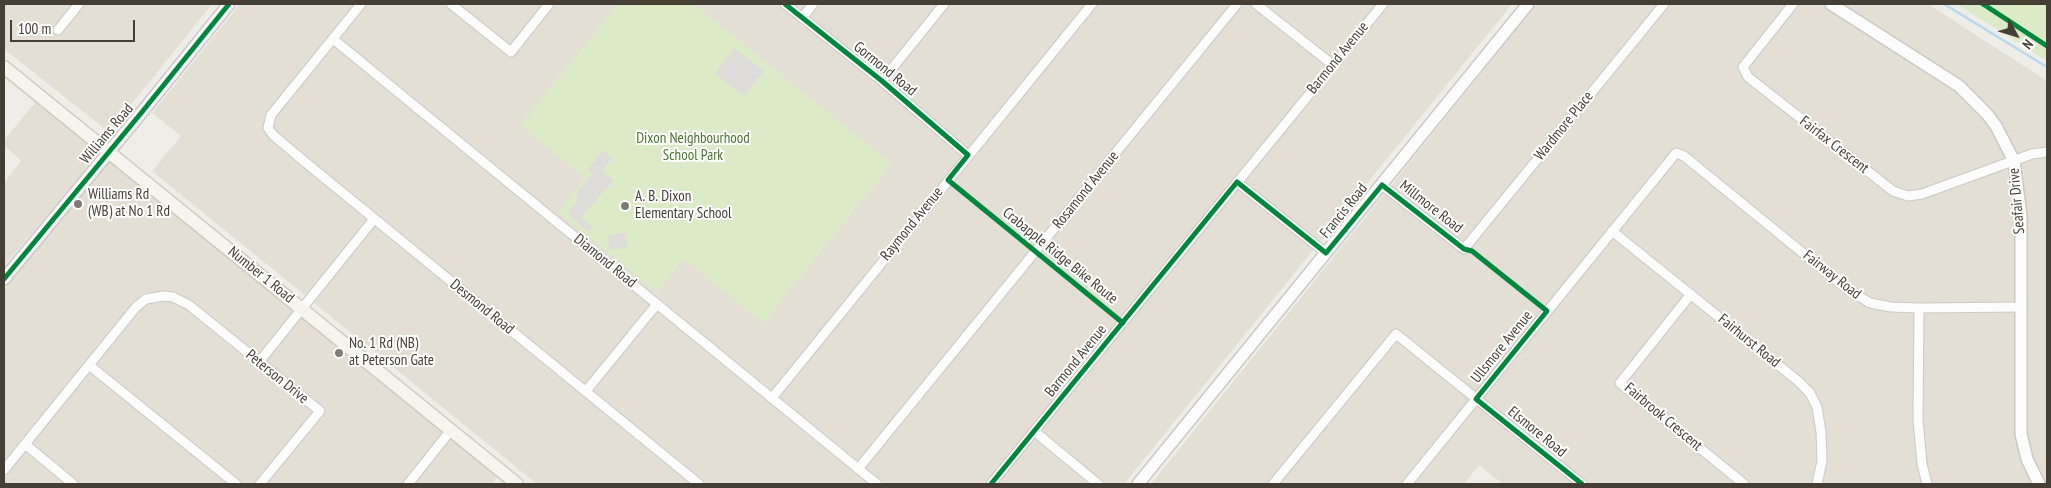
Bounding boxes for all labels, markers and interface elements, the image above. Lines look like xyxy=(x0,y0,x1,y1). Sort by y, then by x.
scale bar xyxy=(12,10,138,42)
north arrow xyxy=(1991,10,2041,60)
street label: Barmond Avenue xyxy=(1303,18,1373,98)
text: 100 m xyxy=(18,19,51,38)
text: N xyxy=(2018,36,2037,53)
street label: Gormond Road xyxy=(850,38,920,100)
street label: Wardmore Place xyxy=(1531,88,1597,164)
street label: Williams Road xyxy=(77,100,137,168)
street label: Fairfax Crescent xyxy=(1796,112,1872,178)
park label: Dixon Neighbourhood School Park xyxy=(636,130,750,165)
street label: Rosamond Avenue xyxy=(1049,148,1123,232)
street label: Seafair Drive xyxy=(2005,167,2029,235)
street label: Millmore Road xyxy=(1396,177,1466,237)
street label: Francis Road xyxy=(1316,180,1372,242)
street label: Raymond Avenue xyxy=(877,184,947,264)
place label: Williams Rd (WB) at No 1 Rd xyxy=(88,186,170,221)
place label: A. B. Dixon Elementary School xyxy=(635,188,732,223)
marker: Williams Rd (WB) at No 1 Rd xyxy=(72,198,84,210)
marker: A. B. Dixon Elementary School xyxy=(619,200,631,212)
street label: Crabapple Ridge Bike Route xyxy=(999,204,1121,308)
street label: Diamond Road xyxy=(570,230,640,292)
street label: Number 1 Road xyxy=(224,243,298,307)
street label: Fairway Road xyxy=(1799,247,1865,303)
street label: Desmond Road xyxy=(446,276,518,338)
street label: Ullsmore Avenue xyxy=(1467,307,1537,387)
street label: Fairhurst Road xyxy=(1714,310,1784,372)
street label: Barmond Avenue xyxy=(1041,321,1111,401)
place label: No. 1 Rd (NB) at Peterson Gate xyxy=(349,335,434,370)
street label: Peterson Drive xyxy=(242,346,312,408)
marker: No. 1 Rd (NB) at Peterson Gate xyxy=(333,347,345,359)
street label: Fairbrook Crescent xyxy=(1620,379,1706,455)
street label: Elsmore Road xyxy=(1504,403,1570,461)

